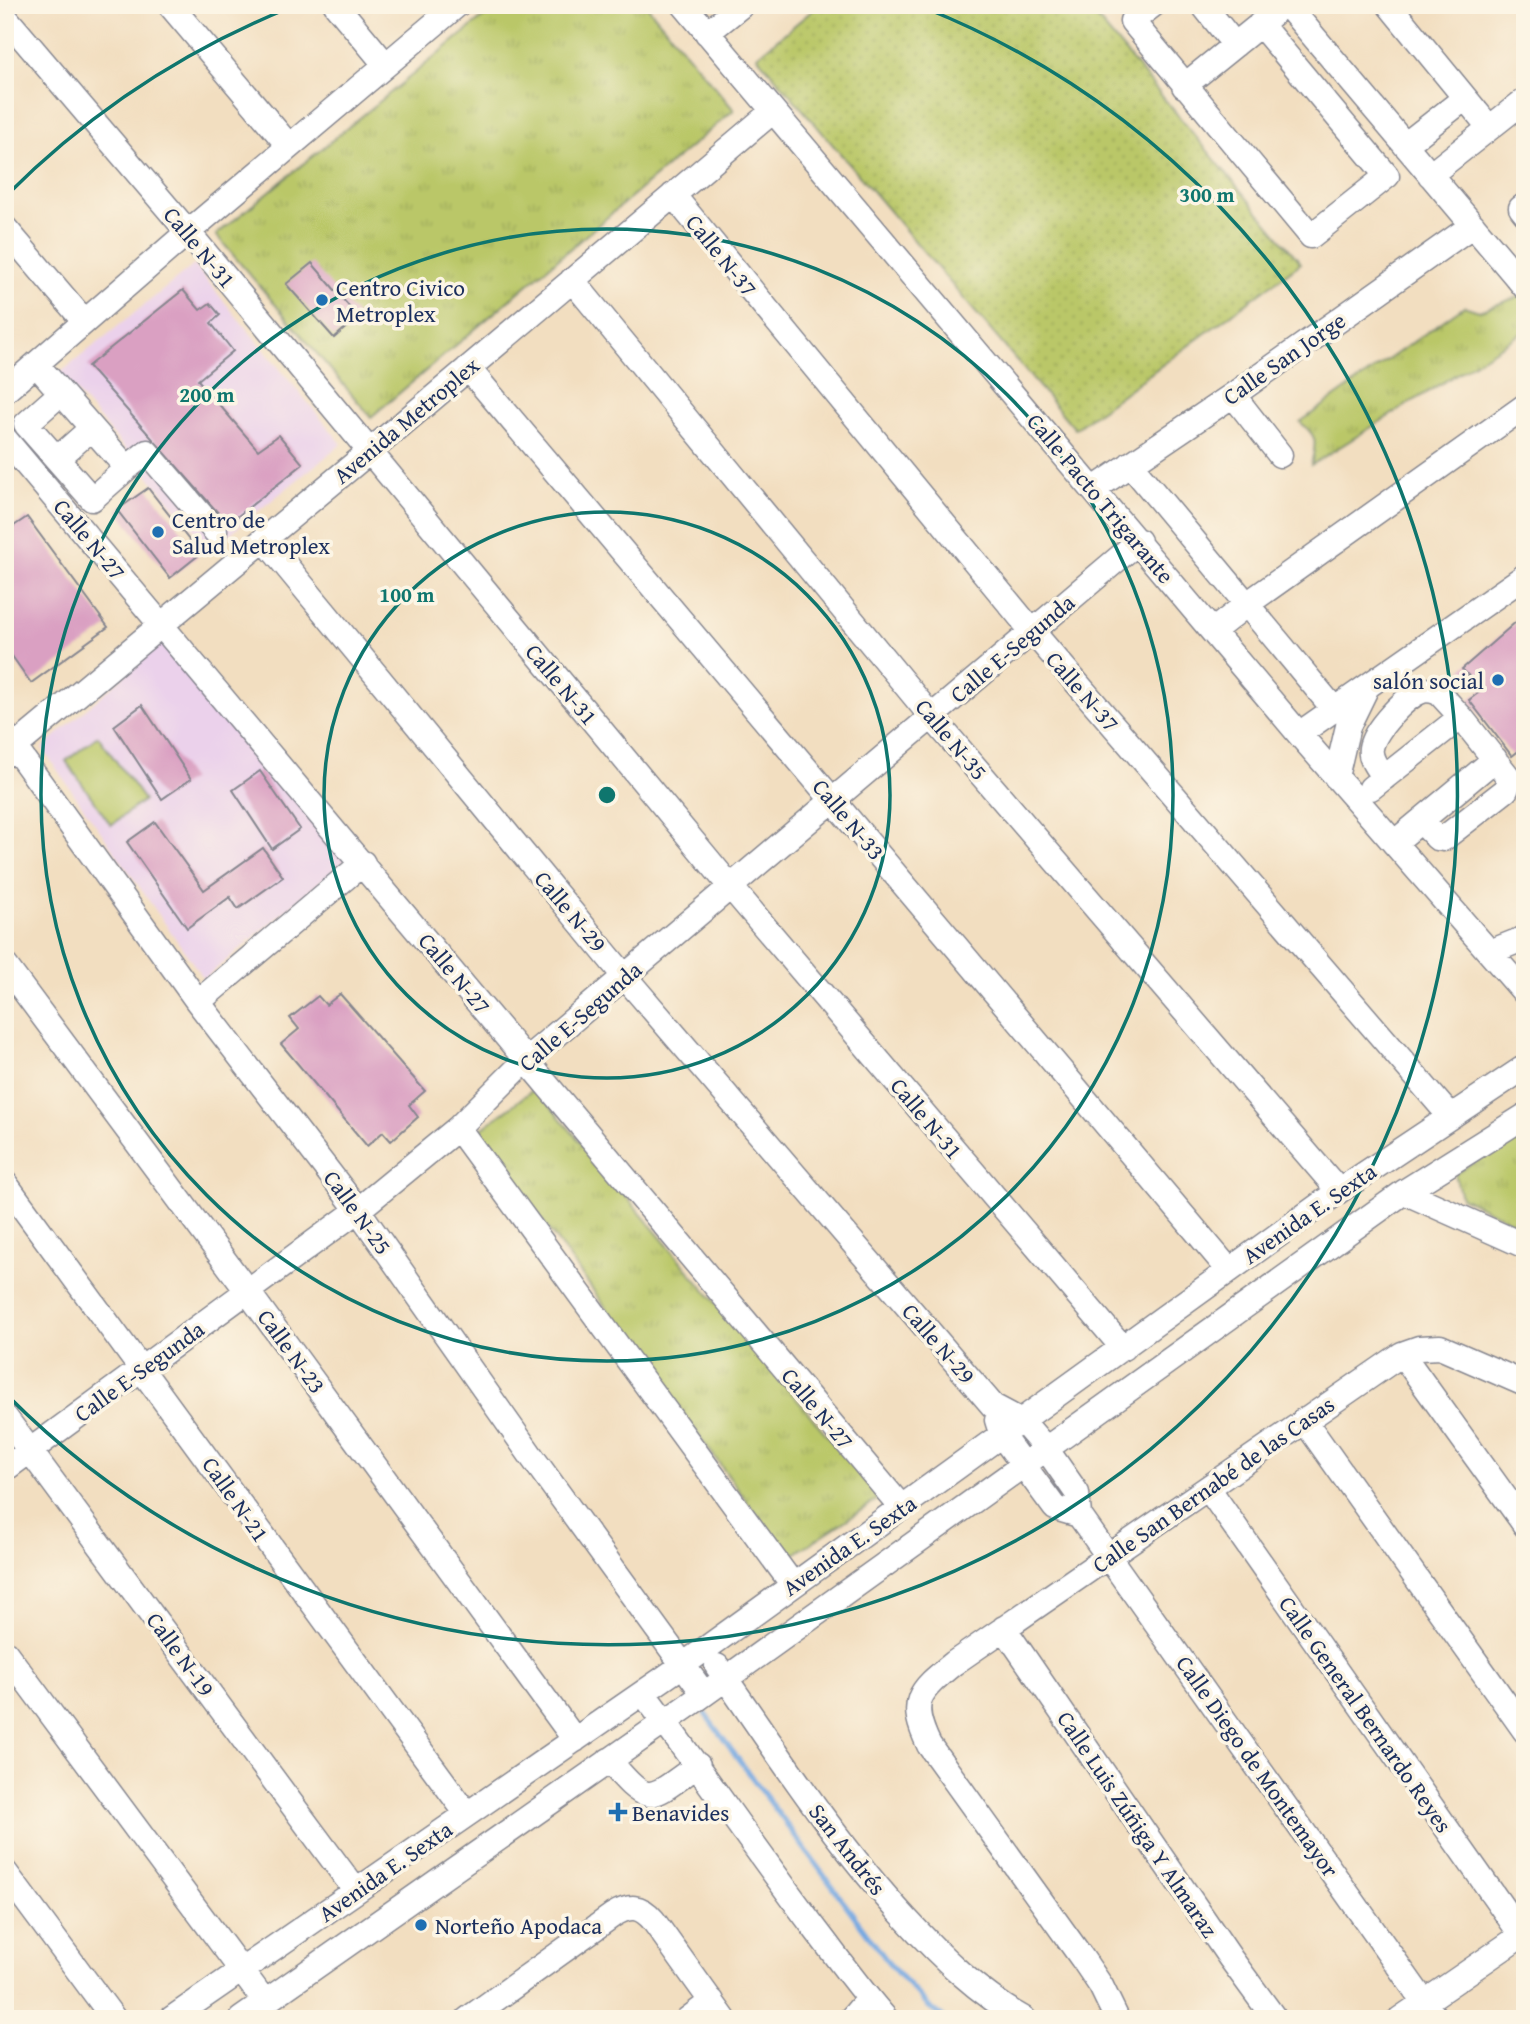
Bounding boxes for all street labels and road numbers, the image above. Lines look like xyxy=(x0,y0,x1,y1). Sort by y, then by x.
street label: Calle N-31 xyxy=(156,199,244,295)
street label: Calle N-37 xyxy=(679,207,765,303)
street label: Calle San Jorge xyxy=(1216,303,1352,413)
street label: Avenida Metroplex xyxy=(326,349,486,491)
street label: Calle Pacto Trigarante xyxy=(1020,406,1182,590)
street label: Calle N-27 xyxy=(46,491,134,587)
street label: Calle E-Segunda xyxy=(943,586,1082,710)
street label: Calle N-31 xyxy=(518,636,606,732)
street label: Calle N-37 xyxy=(1039,643,1127,739)
street label: Calle N-35 xyxy=(908,691,996,787)
street label: Calle N-33 xyxy=(805,771,893,867)
street label: Calle N-29 xyxy=(527,863,615,959)
street label: Calle N-27 xyxy=(411,925,499,1021)
street label: Calle E-Segunda xyxy=(511,953,649,1079)
street label: Calle N-31 xyxy=(883,1070,971,1166)
street label: Avenida E. Sexta xyxy=(1235,1154,1383,1271)
street label: Calle N-25 xyxy=(316,1163,400,1261)
street label: Calle N-29 xyxy=(895,1295,983,1391)
street label: Calle N-23 xyxy=(250,1302,334,1400)
street label: Calle E-Segunda xyxy=(67,1312,211,1430)
street label: Calle N-27 xyxy=(774,1360,862,1456)
street label: Calle San Bernabé de las Casas xyxy=(1085,1388,1341,1580)
street label: Calle N-21 xyxy=(195,1450,277,1548)
street label: Avenida E. Sexta xyxy=(775,1486,923,1603)
street label: Calle General Bernardo Reyes xyxy=(1272,1589,1460,1839)
street label: Calle N-19 xyxy=(139,1605,223,1703)
street label: Calle Diego de Montemayor xyxy=(1169,1648,1348,1884)
street label: Calle Luis Zúñiga Y Almaraz xyxy=(1050,1704,1226,1944)
street label: San Andrés xyxy=(802,1796,894,1902)
street label: Avenida E. Sexta xyxy=(311,1812,459,1929)

